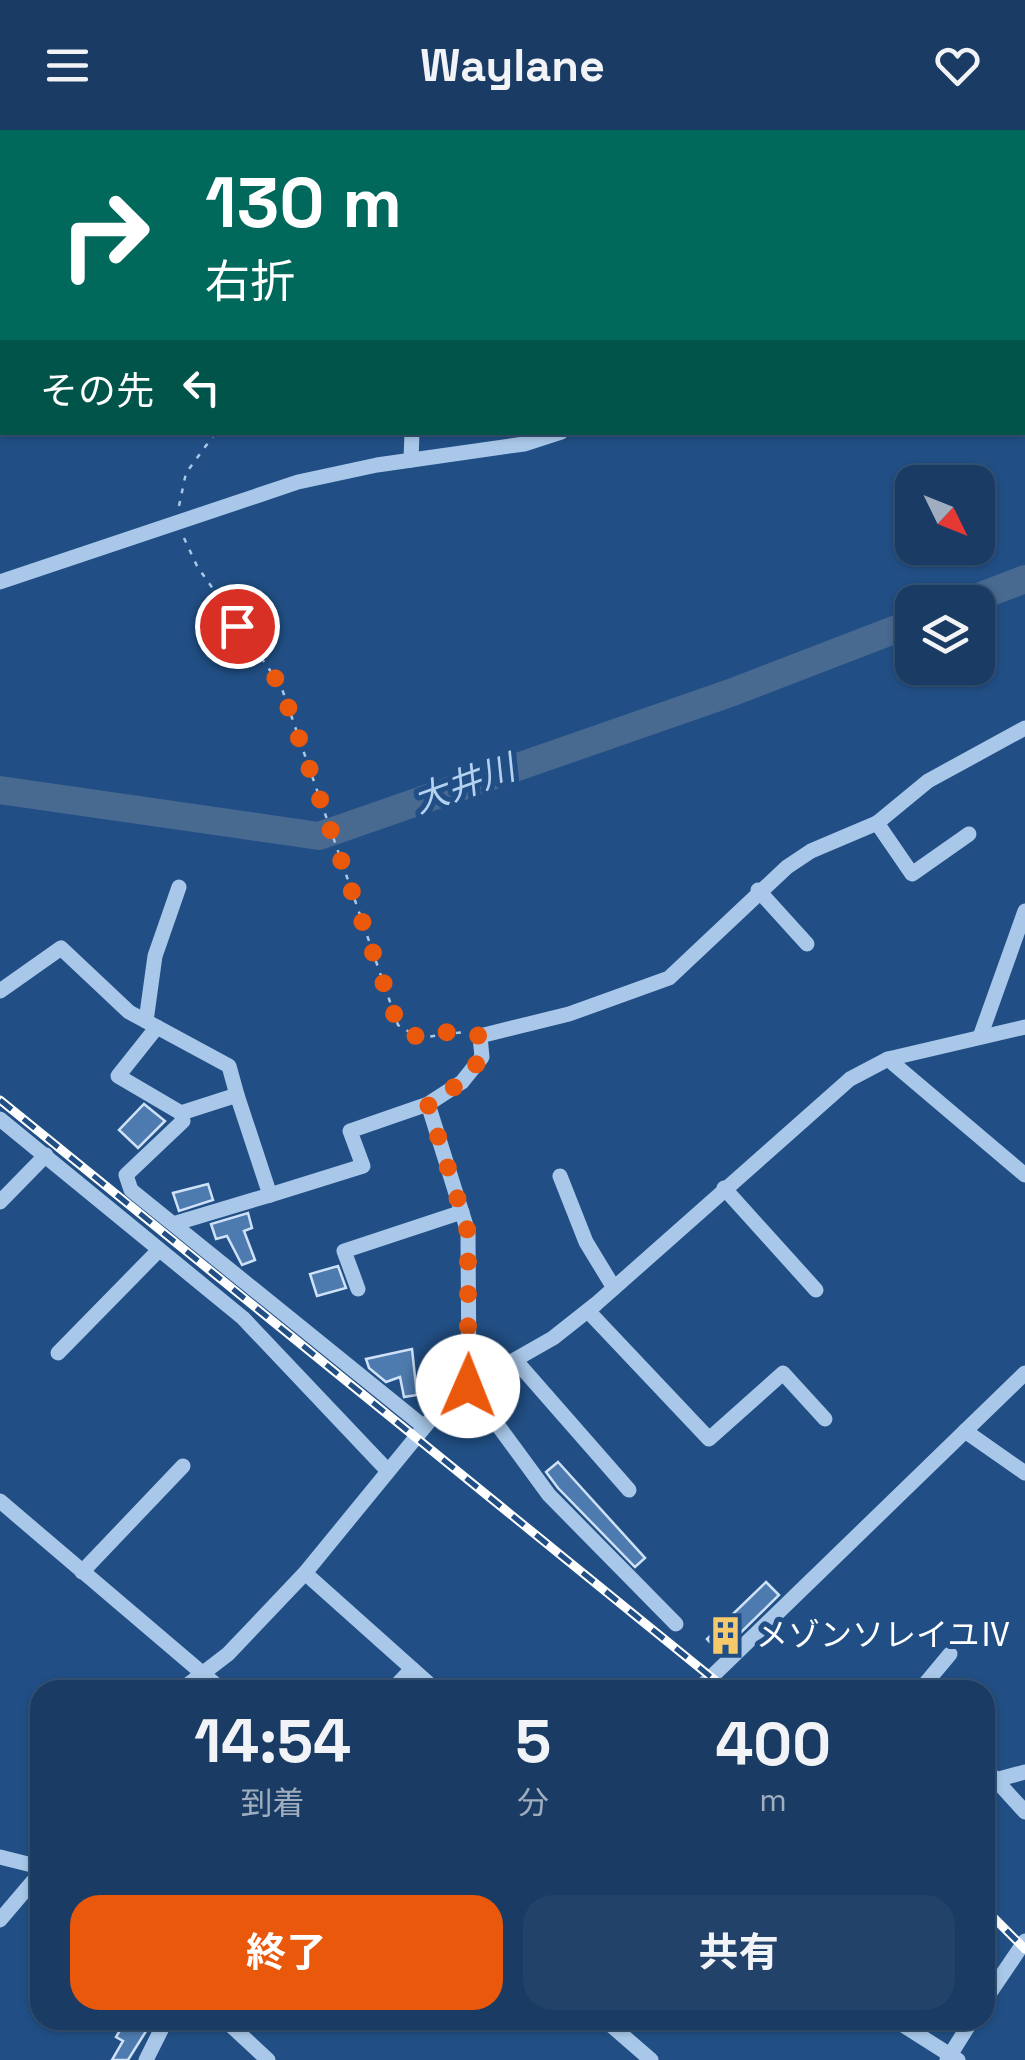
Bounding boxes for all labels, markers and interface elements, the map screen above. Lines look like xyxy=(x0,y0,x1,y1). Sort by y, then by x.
text: Waylane xyxy=(420,37,605,94)
icon: menu xyxy=(40,38,95,93)
icon: heart xyxy=(930,38,985,93)
text: 130 m xyxy=(205,158,402,247)
icon: right xyxy=(40,170,170,300)
text: 右折 xyxy=(205,253,295,310)
icon: left xyxy=(174,360,229,415)
text: その先 xyxy=(40,367,154,415)
north arrow xyxy=(895,465,995,565)
map controls xyxy=(895,465,995,685)
pin xyxy=(195,584,280,669)
button: layers xyxy=(895,585,995,685)
icon: arrive xyxy=(210,599,265,654)
water label: 大井川 xyxy=(407,744,525,823)
position arrow xyxy=(416,1334,520,1438)
building icon: メゾンソレイユⅣ xyxy=(705,1614,747,1656)
place label: メゾンソレイユⅣ xyxy=(756,1615,1011,1655)
text: 14:54 xyxy=(194,1703,351,1780)
text: 5 xyxy=(515,1703,551,1780)
text: 400 xyxy=(715,1706,831,1783)
text: m xyxy=(759,1780,787,1820)
text: 到着 xyxy=(241,1783,305,1823)
text: 分 xyxy=(517,1783,549,1823)
button: 終了 xyxy=(70,1895,503,2010)
button: 共有 xyxy=(523,1895,955,2010)

